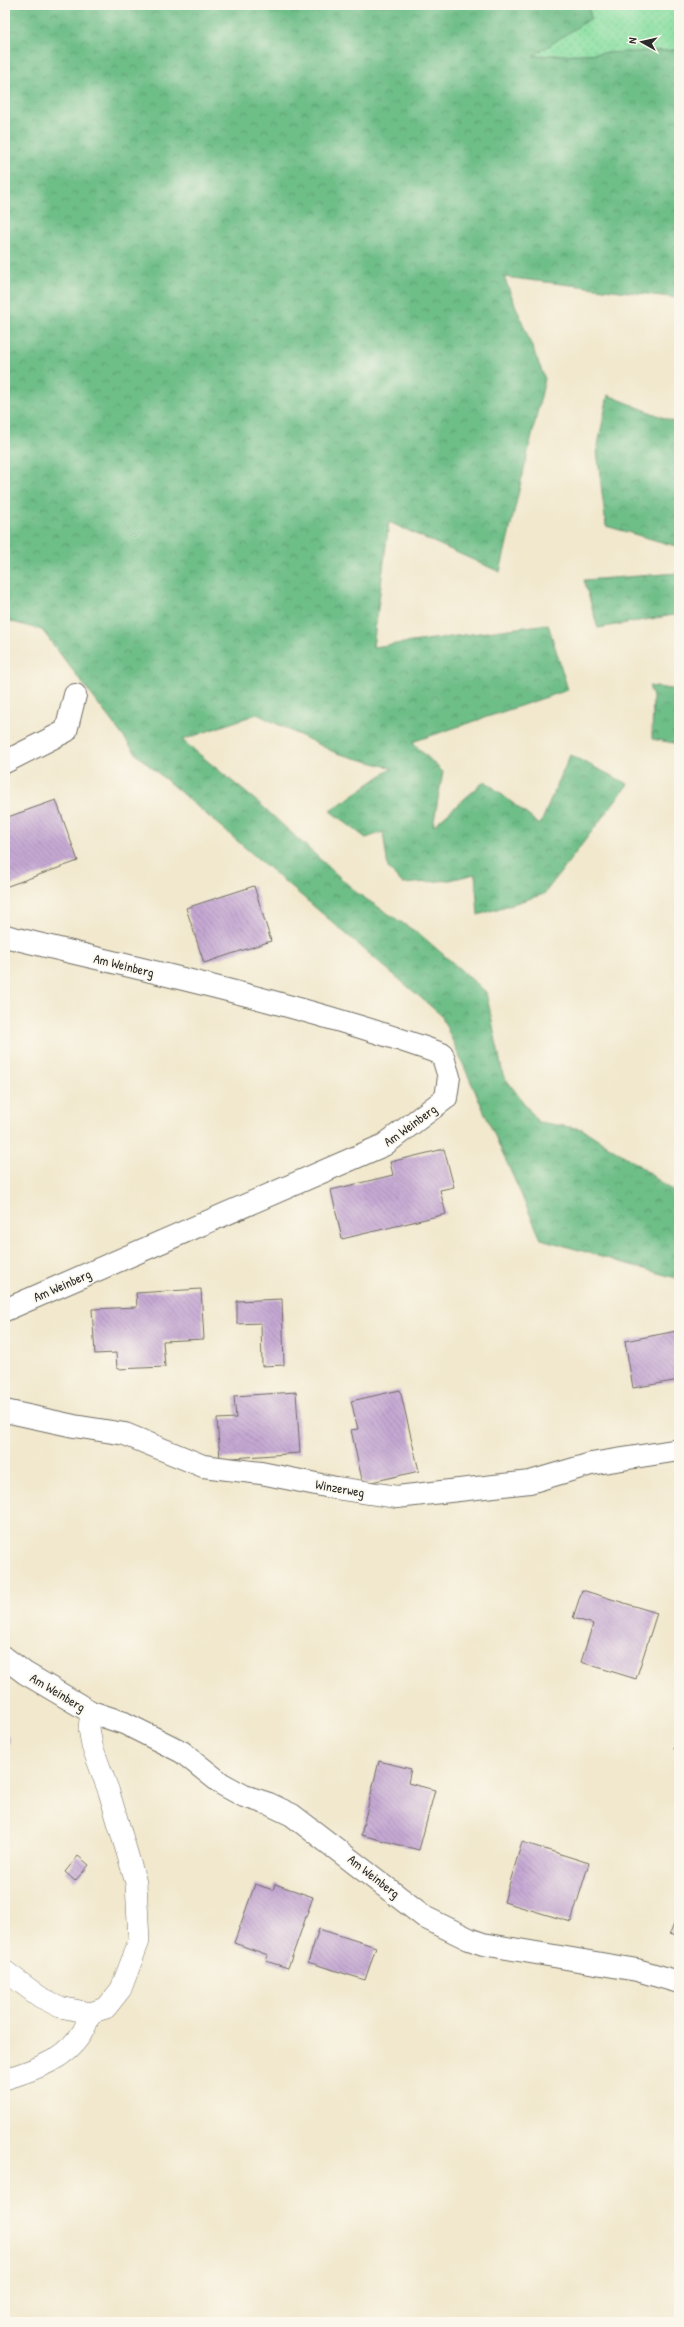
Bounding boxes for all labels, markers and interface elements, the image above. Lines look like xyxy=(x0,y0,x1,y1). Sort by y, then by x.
north arrow xyxy=(622,22,662,62)
text: N xyxy=(625,37,639,44)
street label: Am Weinberg xyxy=(92,949,156,981)
street label: Am Weinberg xyxy=(380,1100,440,1150)
street label: Am Weinberg xyxy=(30,1264,94,1306)
street label: Winzerweg xyxy=(314,1475,366,1501)
street label: Am Weinberg xyxy=(27,1668,89,1716)
street label: Am Weinberg xyxy=(344,1850,404,1902)

